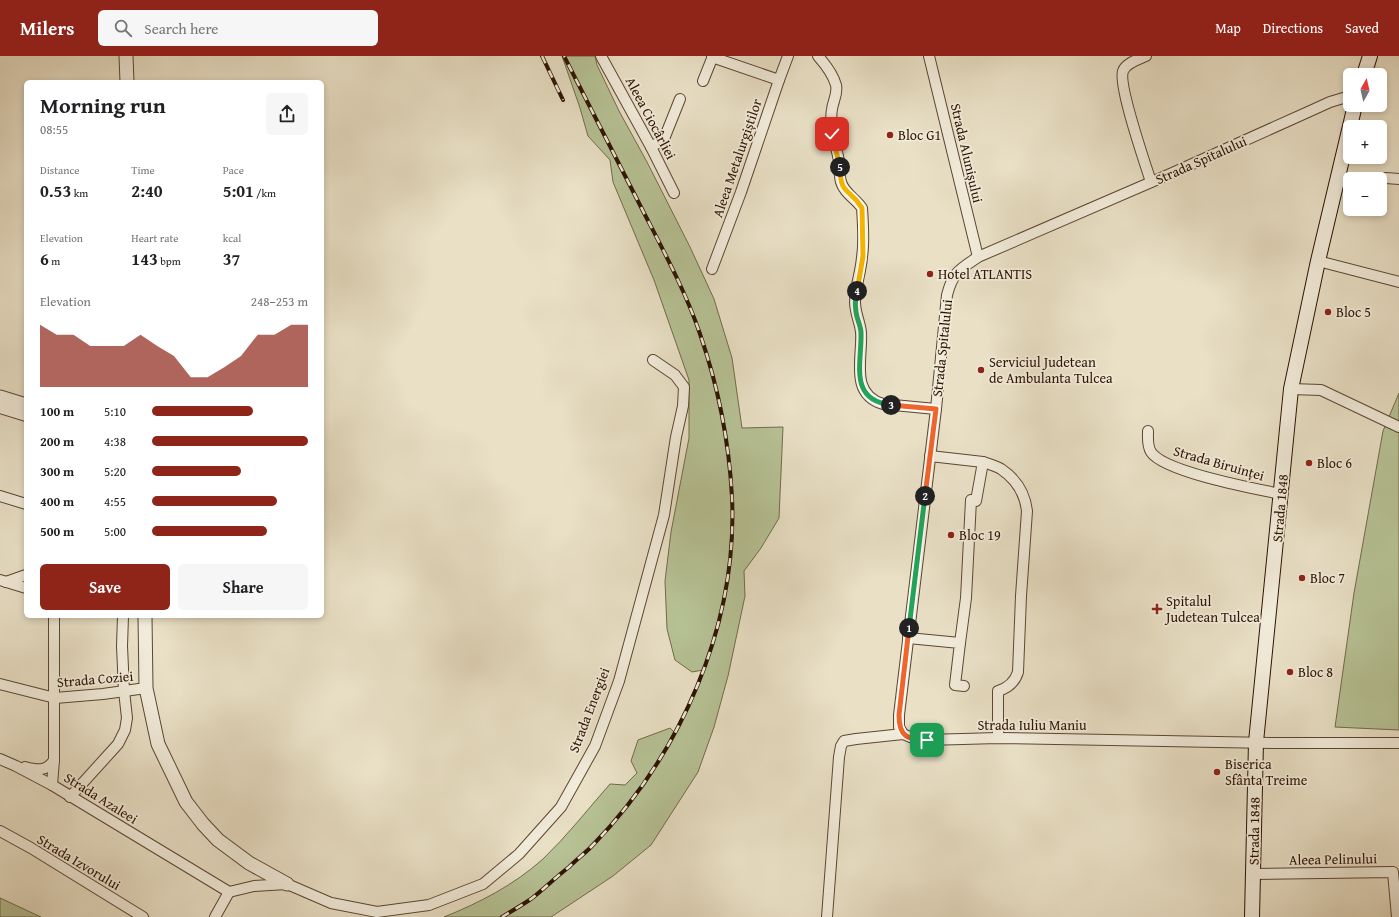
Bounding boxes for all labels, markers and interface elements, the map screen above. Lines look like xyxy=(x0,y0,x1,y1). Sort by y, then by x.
search box xyxy=(98,10,378,46)
text: Milers xyxy=(20,14,74,42)
icon: search xyxy=(112,17,134,39)
text: Search here xyxy=(144,18,218,39)
text: Map xyxy=(1215,18,1241,38)
text: Directions xyxy=(1263,18,1323,38)
text: Saved xyxy=(1345,18,1379,38)
north arrow xyxy=(1343,68,1387,112)
map controls xyxy=(1343,68,1387,216)
street label: Aleea Ciocârliei xyxy=(621,73,681,163)
text: Morning run xyxy=(40,89,166,121)
button: share xyxy=(266,93,308,135)
street label: Aleea Metalurgiștilor xyxy=(707,96,767,220)
street label: Strada Alunișului xyxy=(946,101,988,205)
pin xyxy=(815,117,849,151)
text: 08:55 xyxy=(40,120,68,139)
button: + xyxy=(1343,120,1387,164)
icon: check xyxy=(821,123,843,145)
place label: Bloc G1 xyxy=(898,125,941,145)
marker: Bloc G1 xyxy=(885,130,895,140)
street label: Strada Spitalului xyxy=(1152,131,1250,189)
pin: 5 xyxy=(830,157,850,177)
text: 5 xyxy=(837,159,843,175)
text: Distance xyxy=(40,162,79,178)
text: Time xyxy=(131,162,155,178)
text: Pace xyxy=(223,162,244,178)
button: − xyxy=(1343,172,1387,216)
text: 0.53 xyxy=(40,178,71,203)
text: 2:40 xyxy=(131,178,163,203)
text: 5:01 xyxy=(223,178,254,203)
text: km xyxy=(71,185,88,201)
text: /km xyxy=(254,185,276,201)
text: Elevation xyxy=(40,230,83,246)
text: Heart rate xyxy=(131,230,179,246)
text: kcal xyxy=(223,230,241,246)
text: 6 xyxy=(40,246,49,271)
text: 143 xyxy=(131,246,158,271)
text: 37 xyxy=(223,246,240,271)
text: m xyxy=(49,253,60,269)
text: bpm xyxy=(158,253,181,269)
place label: Hotel ATLANTIS xyxy=(938,264,1032,284)
marker: Hotel ATLANTIS xyxy=(925,269,935,279)
pin: 4 xyxy=(847,281,867,301)
text: 4 xyxy=(854,283,860,299)
text: Elevation xyxy=(40,292,91,311)
text: 248–253 m xyxy=(251,292,308,311)
street label: Strada Spitalului xyxy=(927,298,957,398)
place label: Bloc 5 xyxy=(1336,302,1371,322)
marker: Bloc 5 xyxy=(1323,307,1333,317)
place label: Serviciul Judetean de Ambulanta Tulcea xyxy=(989,352,1113,388)
marker: Serviciul Judetean de Ambulanta Tulcea xyxy=(976,365,986,375)
pin: 3 xyxy=(881,395,901,415)
text: 3 xyxy=(888,397,894,413)
text: 100 m xyxy=(40,402,74,421)
text: 5:10 xyxy=(104,402,126,421)
text: 200 m xyxy=(40,432,74,451)
text: 4:38 xyxy=(104,432,126,451)
street label: Strada Biruinței xyxy=(1171,440,1267,486)
place label: Bloc 6 xyxy=(1317,453,1352,473)
marker: Bloc 6 xyxy=(1304,458,1314,468)
text: 300 m xyxy=(40,462,74,481)
text: 5:20 xyxy=(104,462,126,481)
street label: Strada 1848 xyxy=(1267,473,1293,543)
pin: 2 xyxy=(915,486,935,506)
text: 2 xyxy=(922,488,928,504)
text: 400 m xyxy=(40,492,74,511)
text: 4:55 xyxy=(104,492,126,511)
text: 500 m xyxy=(40,522,74,541)
text: 5:00 xyxy=(104,522,126,541)
place label: Bloc 19 xyxy=(959,525,1001,545)
marker: Bloc 19 xyxy=(946,530,956,540)
button: Save xyxy=(40,564,170,610)
button: Share xyxy=(178,564,308,610)
place label: Bloc 7 xyxy=(1310,568,1345,588)
marker: Bloc 7 xyxy=(1297,573,1307,583)
place label: Spitalul Judetean Tulcea xyxy=(1164,591,1260,627)
marker: Spitalul Judetean Tulcea xyxy=(1151,603,1163,615)
pin: 1 xyxy=(899,618,919,638)
text: 1 xyxy=(906,620,912,636)
place label: Bloc 8 xyxy=(1298,662,1333,682)
street label: Strada Energiei xyxy=(564,664,614,756)
street label: Strada Coziei xyxy=(56,666,134,692)
marker: Bloc 8 xyxy=(1285,667,1295,677)
street label: Strada Iuliu Maniu xyxy=(977,715,1087,735)
pin xyxy=(910,723,944,757)
icon: arrive xyxy=(916,729,938,751)
place label: Biserica Sfânta Treime xyxy=(1225,754,1308,790)
street label: Strada Azaleei xyxy=(60,767,142,829)
marker: Biserica Sfânta Treime xyxy=(1212,767,1222,777)
street label: Strada 1848 xyxy=(1243,796,1265,865)
street label: Strada Izvorului xyxy=(33,829,125,895)
street label: Aleea Pelinului xyxy=(1289,848,1377,870)

